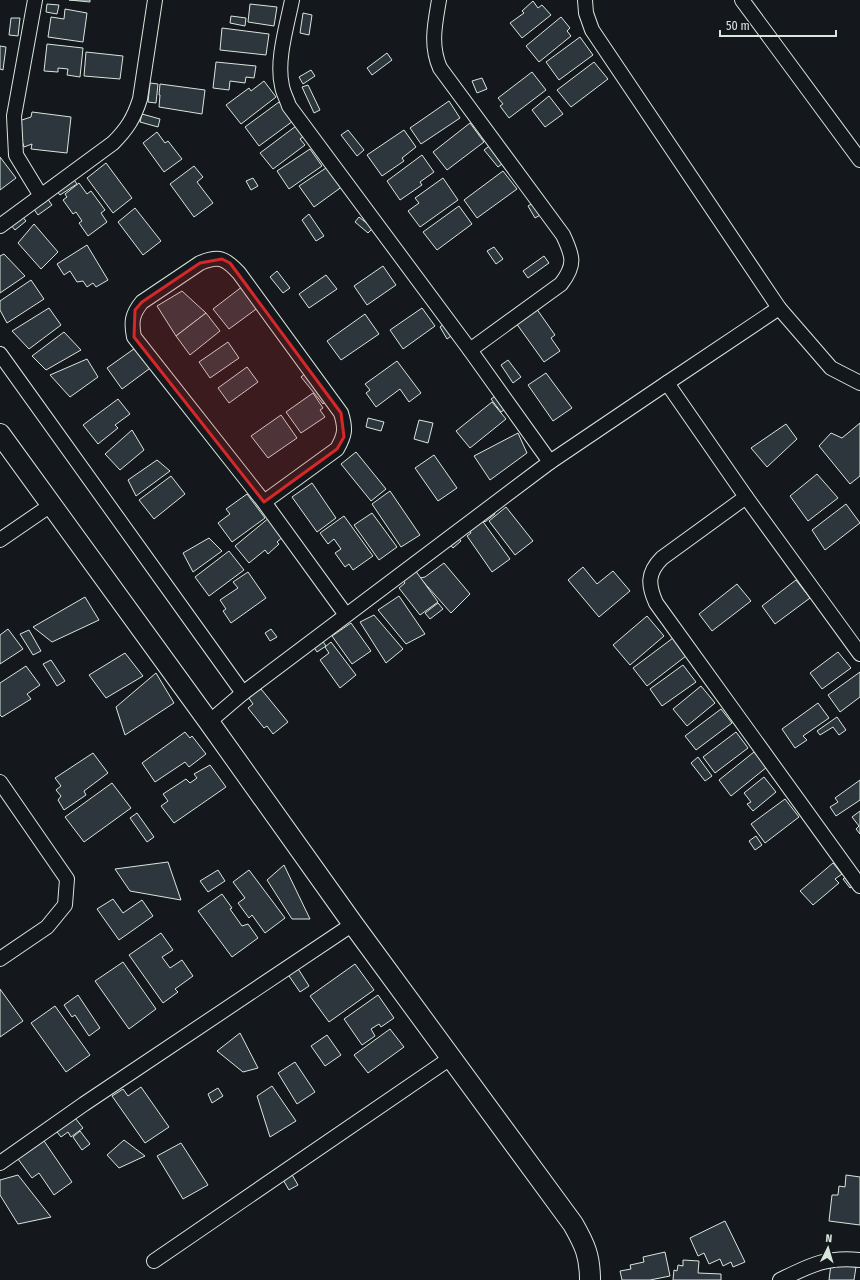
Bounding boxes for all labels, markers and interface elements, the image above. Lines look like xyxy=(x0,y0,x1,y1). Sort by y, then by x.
scale bar xyxy=(720,12,836,38)
text: 50 m xyxy=(726,19,750,33)
north arrow xyxy=(808,1228,848,1268)
text: N xyxy=(825,1232,833,1245)

